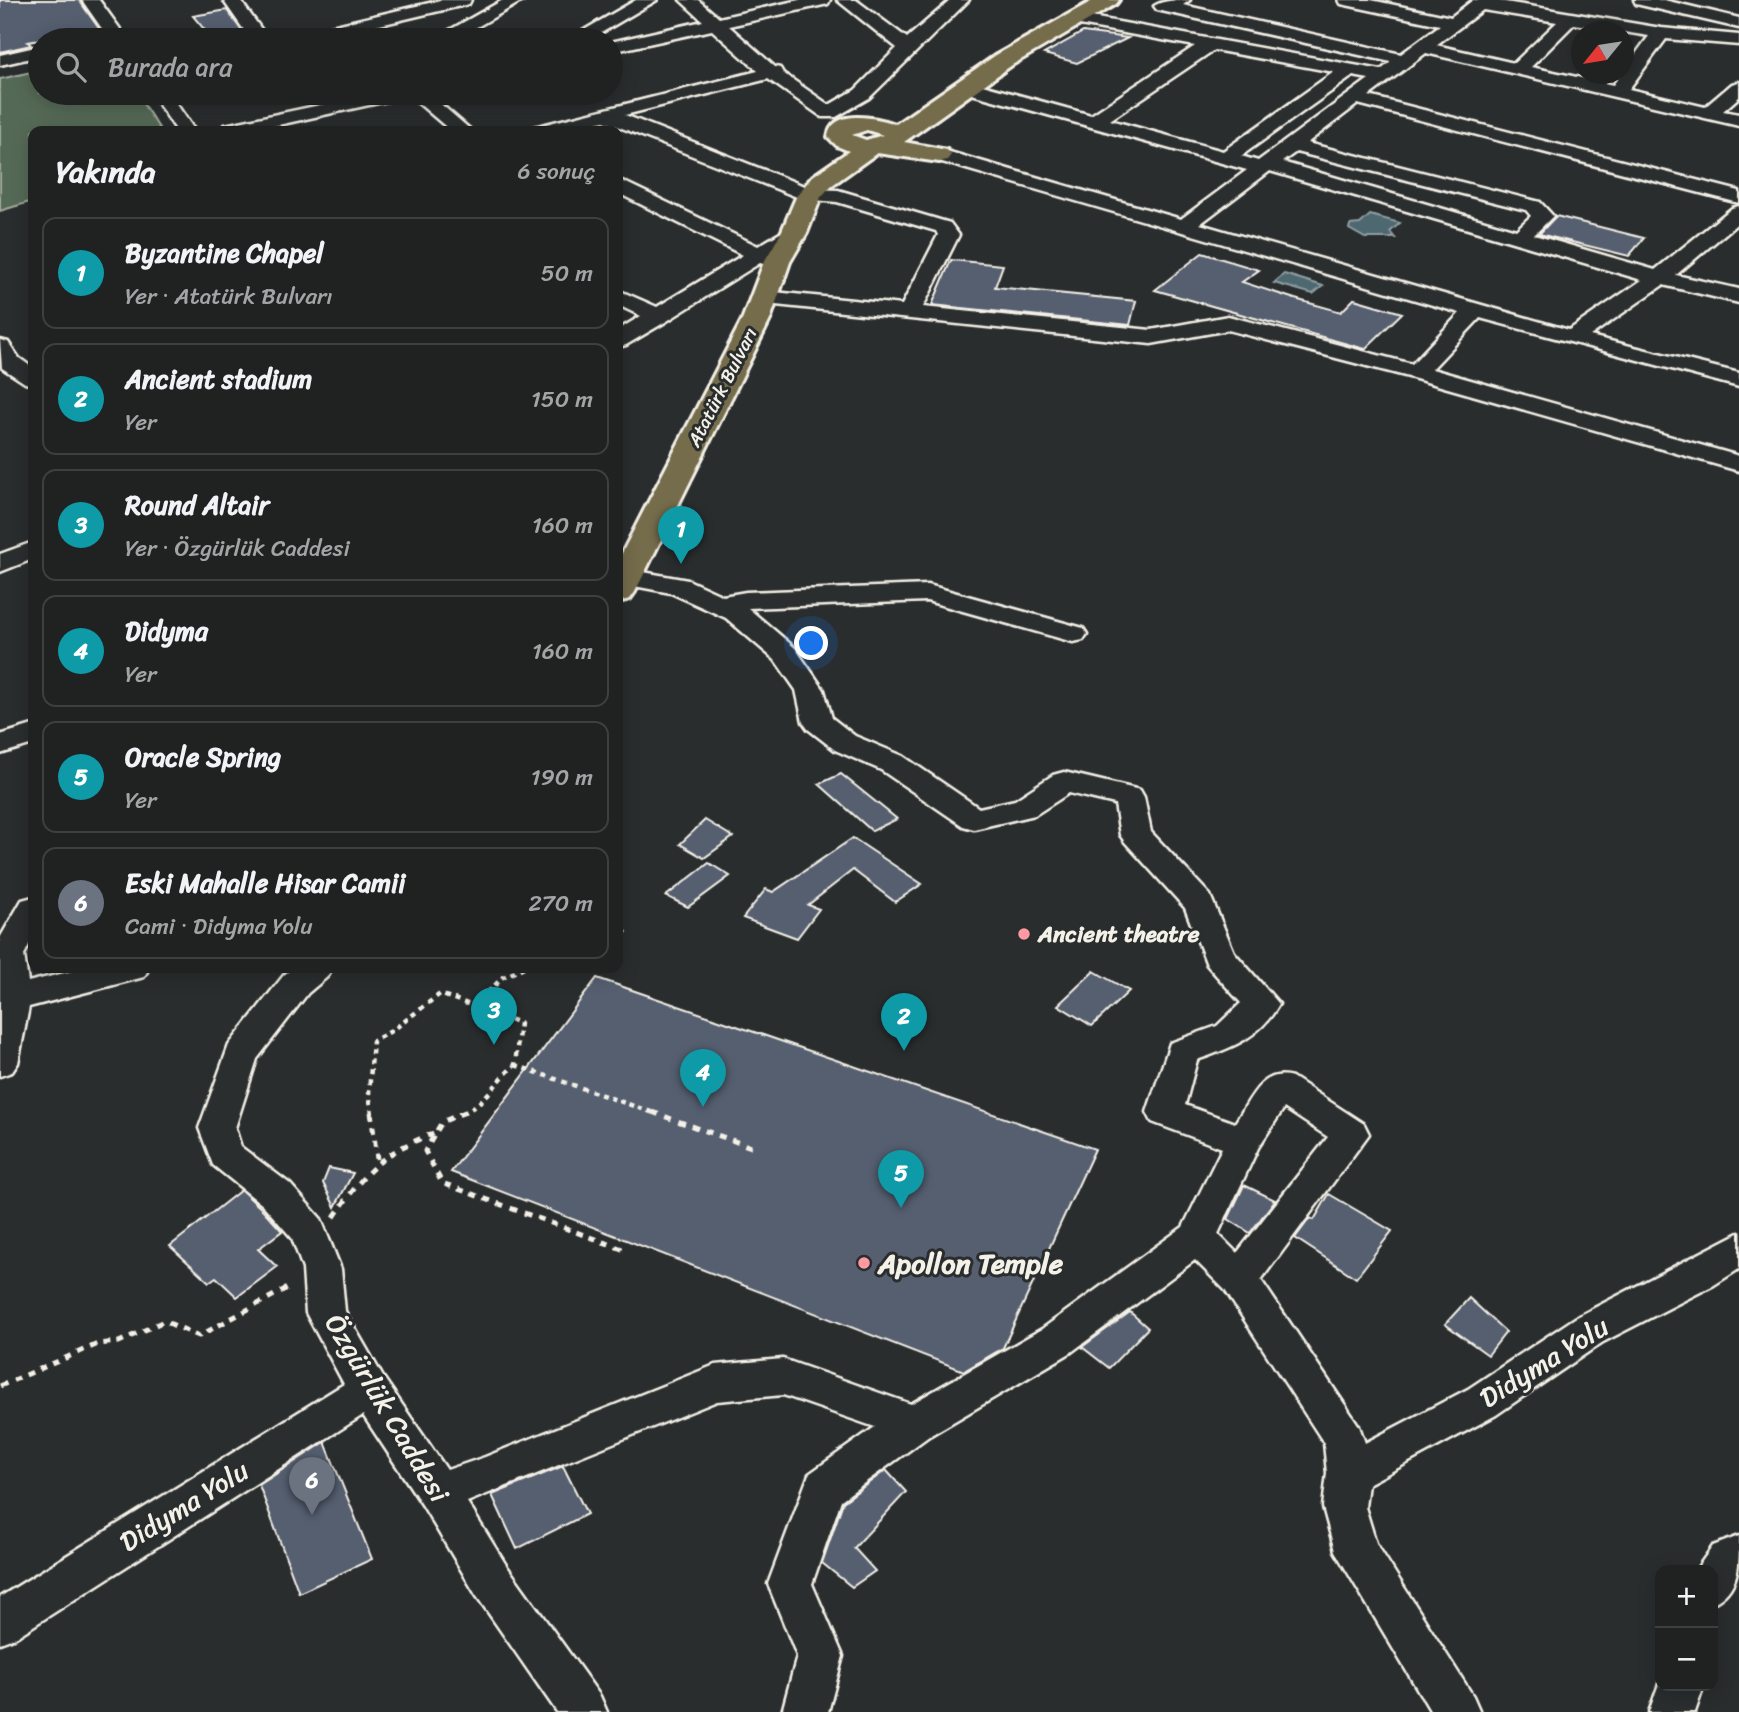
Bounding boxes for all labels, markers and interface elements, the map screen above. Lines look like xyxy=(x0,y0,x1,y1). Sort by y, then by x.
north arrow xyxy=(1571,21,1634,84)
search box xyxy=(28,28,623,105)
text: Burada ara xyxy=(108,44,232,90)
icon: search xyxy=(52,48,90,86)
text: Yakında xyxy=(56,145,156,199)
text: 6 sonuç xyxy=(517,151,595,192)
text: Byzantine Chapel xyxy=(125,230,324,276)
text: 1 xyxy=(76,253,86,294)
text: 50 m xyxy=(541,253,593,294)
text: Yer · Atatürk Bulvarı xyxy=(125,276,333,317)
street label: Atatürk Bulvarı xyxy=(677,321,766,454)
text: Ancient stadium xyxy=(125,356,312,402)
text: 2 xyxy=(74,379,88,420)
text: 150 m xyxy=(531,379,593,420)
text: Yer xyxy=(125,402,157,443)
text: Round Altair xyxy=(125,482,269,528)
text: 3 xyxy=(75,505,87,546)
text: 160 m xyxy=(532,505,593,546)
pin: 1 xyxy=(658,506,704,564)
text: Yer · Özgürlük Caddesi xyxy=(125,528,350,569)
text: Didyma xyxy=(125,608,208,654)
your location xyxy=(794,626,828,660)
text: 4 xyxy=(74,631,88,672)
text: 160 m xyxy=(532,631,593,672)
text: Yer xyxy=(125,654,157,695)
text: Oracle Spring xyxy=(125,734,281,780)
text: 5 xyxy=(74,757,88,798)
text: 190 m xyxy=(531,757,593,798)
text: Yer xyxy=(125,780,157,821)
text: Eski Mahalle Hisar Camii xyxy=(125,860,405,906)
text: 6 xyxy=(74,883,88,924)
text: 270 m xyxy=(528,883,593,924)
text: Cami · Didyma Yolu xyxy=(125,906,313,947)
place label: Ancient theatre xyxy=(1037,914,1200,955)
marker: Ancient theatre xyxy=(1016,926,1032,942)
pin: 3 xyxy=(471,987,517,1045)
pin: 2 xyxy=(881,993,927,1051)
pin: 4 xyxy=(680,1049,726,1107)
pin: 5 xyxy=(878,1150,924,1208)
place label: Apollon Temple xyxy=(877,1239,1064,1288)
marker: Apollon Temple xyxy=(856,1255,872,1271)
street label: Didyma Yolu xyxy=(1469,1303,1619,1421)
street label: Özgürlük Caddesi xyxy=(311,1304,464,1513)
street label: Didyma Yolu xyxy=(109,1447,259,1565)
pin: 6 xyxy=(289,1457,335,1515)
map controls xyxy=(1655,1565,1718,1691)
button: + xyxy=(1655,1565,1718,1628)
button: − xyxy=(1655,1628,1718,1691)

